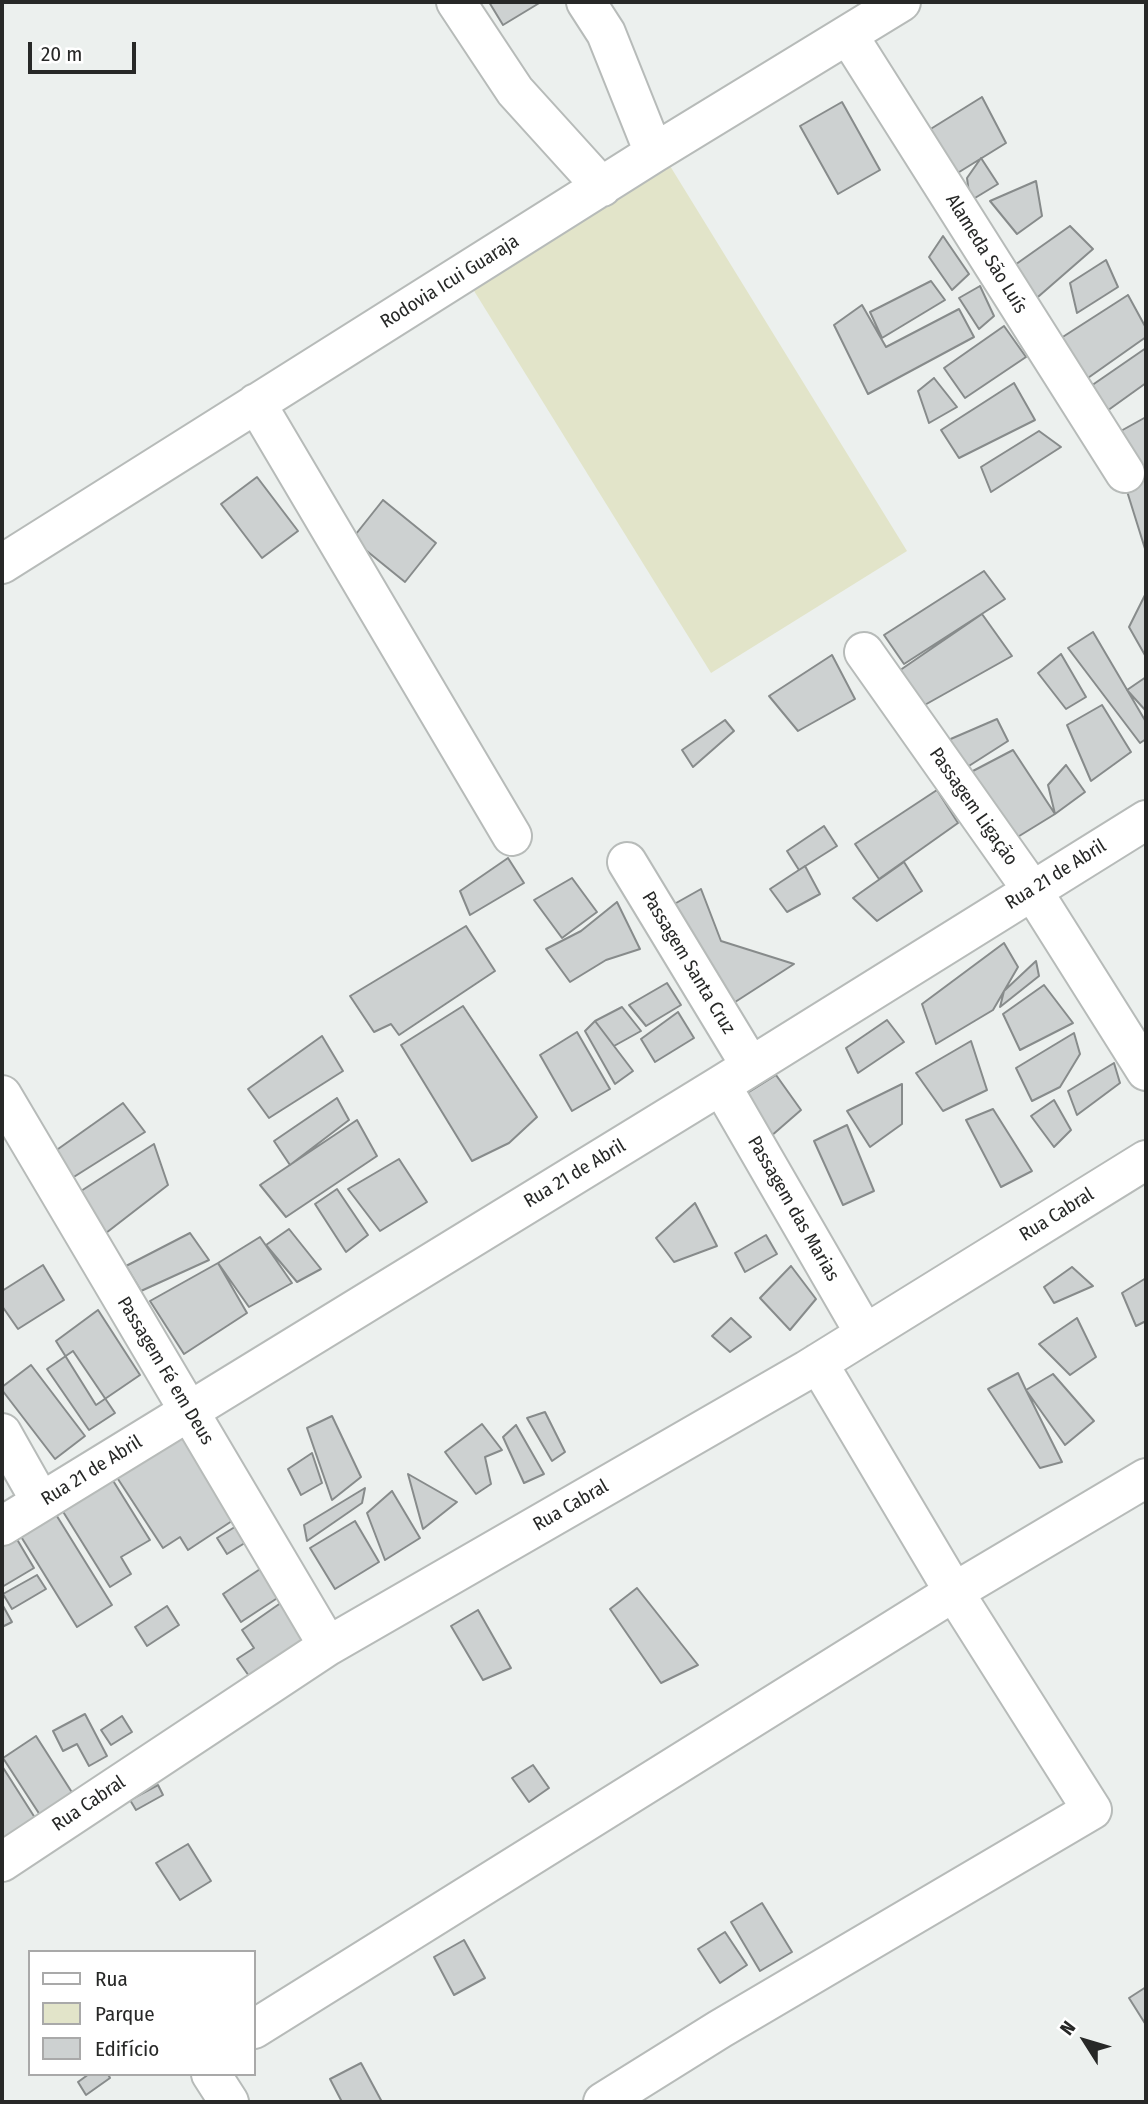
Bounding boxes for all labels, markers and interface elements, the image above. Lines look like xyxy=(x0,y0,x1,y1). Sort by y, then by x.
scale bar xyxy=(32,28,140,72)
text: 20 m xyxy=(41,41,82,67)
street label: Alameda São Luís xyxy=(940,190,1032,318)
street label: Rodovia Icui Guaraja xyxy=(377,230,523,334)
street label: Passagem Ligação xyxy=(924,744,1022,870)
street label: Rua 21 de Abril xyxy=(1001,835,1111,915)
street label: Passagem Santa Cruz xyxy=(636,888,740,1038)
street label: Passagem das Marias xyxy=(742,1132,844,1286)
street label: Rua 21 de Abril xyxy=(520,1135,630,1213)
street label: Rua Cabral xyxy=(1016,1183,1098,1247)
street label: Passagem Fé em Deus xyxy=(112,1293,218,1449)
street label: Rua 21 de Abril xyxy=(37,1431,147,1511)
street label: Rua Cabral xyxy=(529,1475,613,1537)
street label: Rua Cabral xyxy=(48,1771,130,1837)
legend xyxy=(28,1950,256,2076)
text: Rua xyxy=(95,1966,128,1992)
text: Parque xyxy=(95,2001,155,2027)
north arrow xyxy=(1050,2006,1120,2076)
text: N xyxy=(1055,2017,1080,2040)
text: Edifício xyxy=(95,2036,159,2062)

